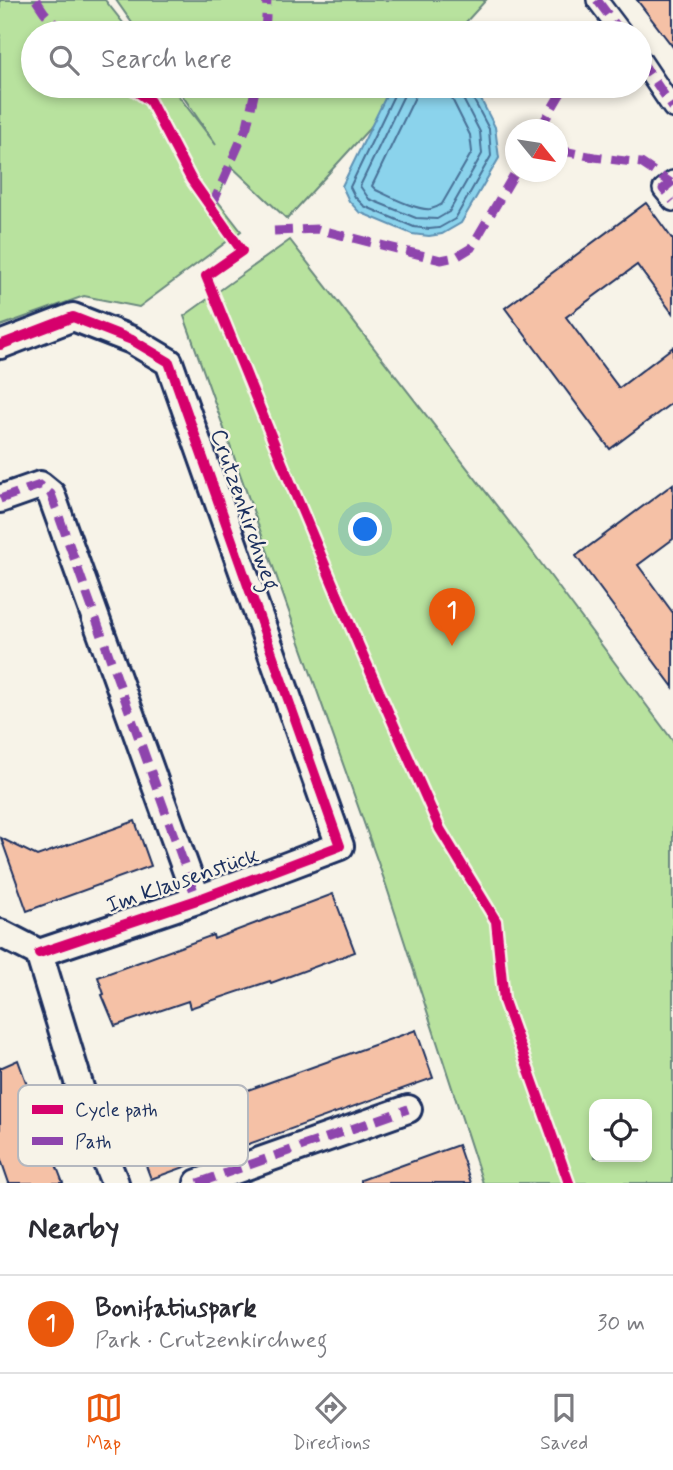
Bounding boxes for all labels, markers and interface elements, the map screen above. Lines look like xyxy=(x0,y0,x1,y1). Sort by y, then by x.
search box xyxy=(21,21,652,98)
icon: search xyxy=(45,41,83,79)
text: Search here xyxy=(101,43,232,77)
north arrow xyxy=(505,119,568,182)
street label: Crutzenkirchweg xyxy=(200,425,286,596)
your location xyxy=(348,512,382,546)
pin: 1 xyxy=(429,588,475,646)
street label: Im Klausenstück xyxy=(103,841,263,921)
legend xyxy=(18,1085,248,1166)
text: Cycle path xyxy=(75,1098,158,1123)
map controls xyxy=(589,1099,652,1162)
button: locate xyxy=(589,1099,652,1162)
text: Path xyxy=(75,1130,112,1155)
text: Nearby xyxy=(28,1209,119,1248)
text: Bonifatiuspark xyxy=(95,1292,257,1326)
text: 1 xyxy=(46,1309,56,1339)
text: 30 m xyxy=(597,1309,645,1339)
text: Park · Crutzenkirchweg xyxy=(95,1326,328,1356)
tab: Map xyxy=(85,1389,123,1456)
tab: Directions xyxy=(292,1389,371,1456)
tab: Saved xyxy=(540,1389,588,1456)

